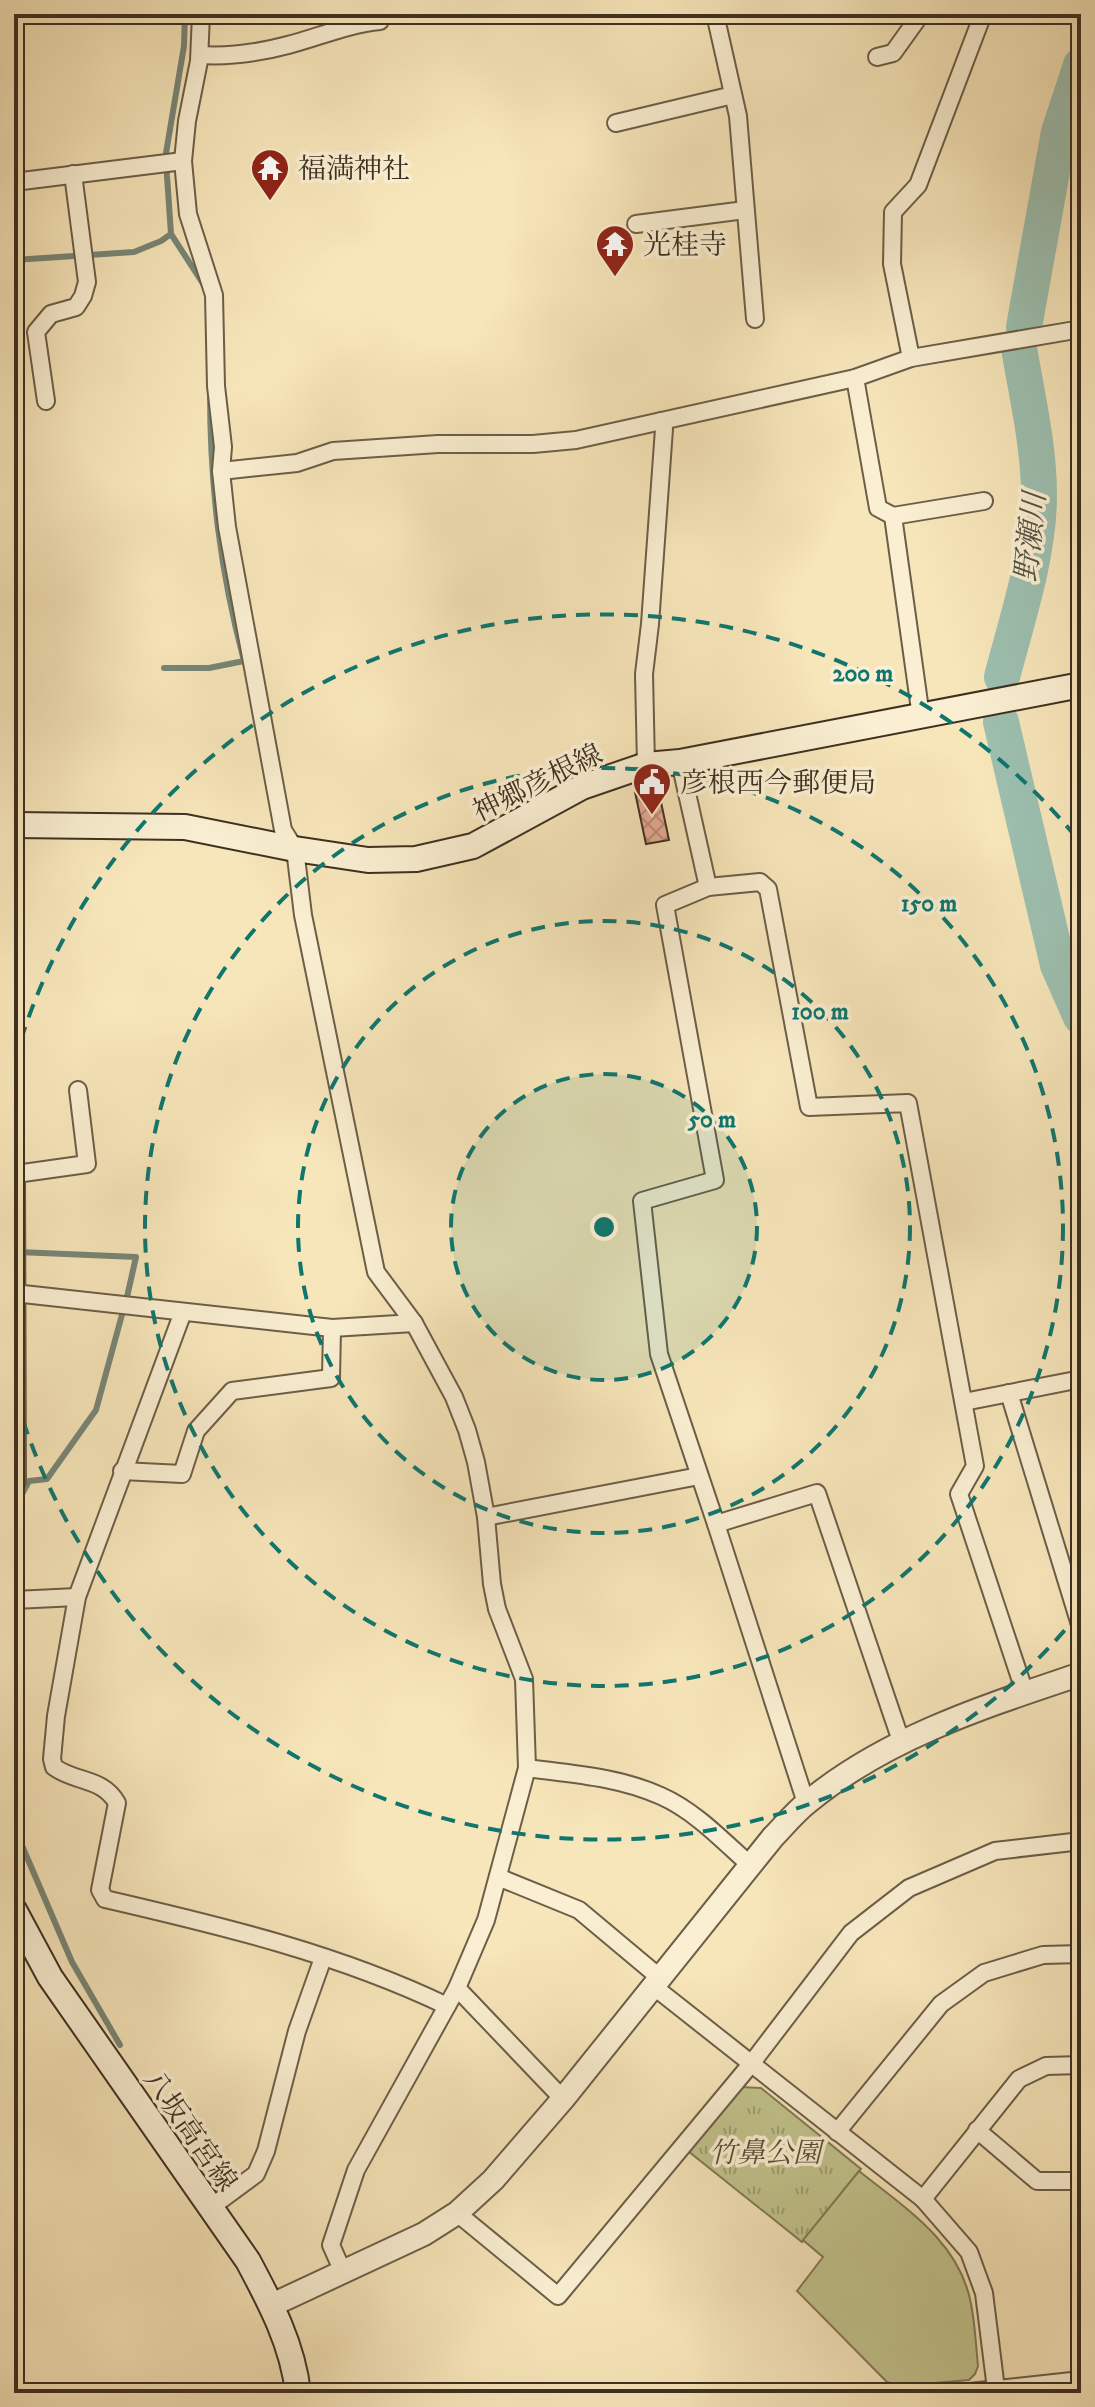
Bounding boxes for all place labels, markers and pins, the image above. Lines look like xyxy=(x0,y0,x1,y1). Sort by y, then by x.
temple icon: 福満神社 xyxy=(249,147,291,202)
place label: 福満神社 xyxy=(298,152,410,187)
temple icon: 光桂寺 xyxy=(594,223,636,278)
place label: 光桂寺 xyxy=(643,228,727,263)
public building icon: 彦根西今郵便局 xyxy=(631,761,673,816)
place label: 彦根西今郵便局 xyxy=(680,766,876,801)
centre of rings xyxy=(590,1213,618,1241)

